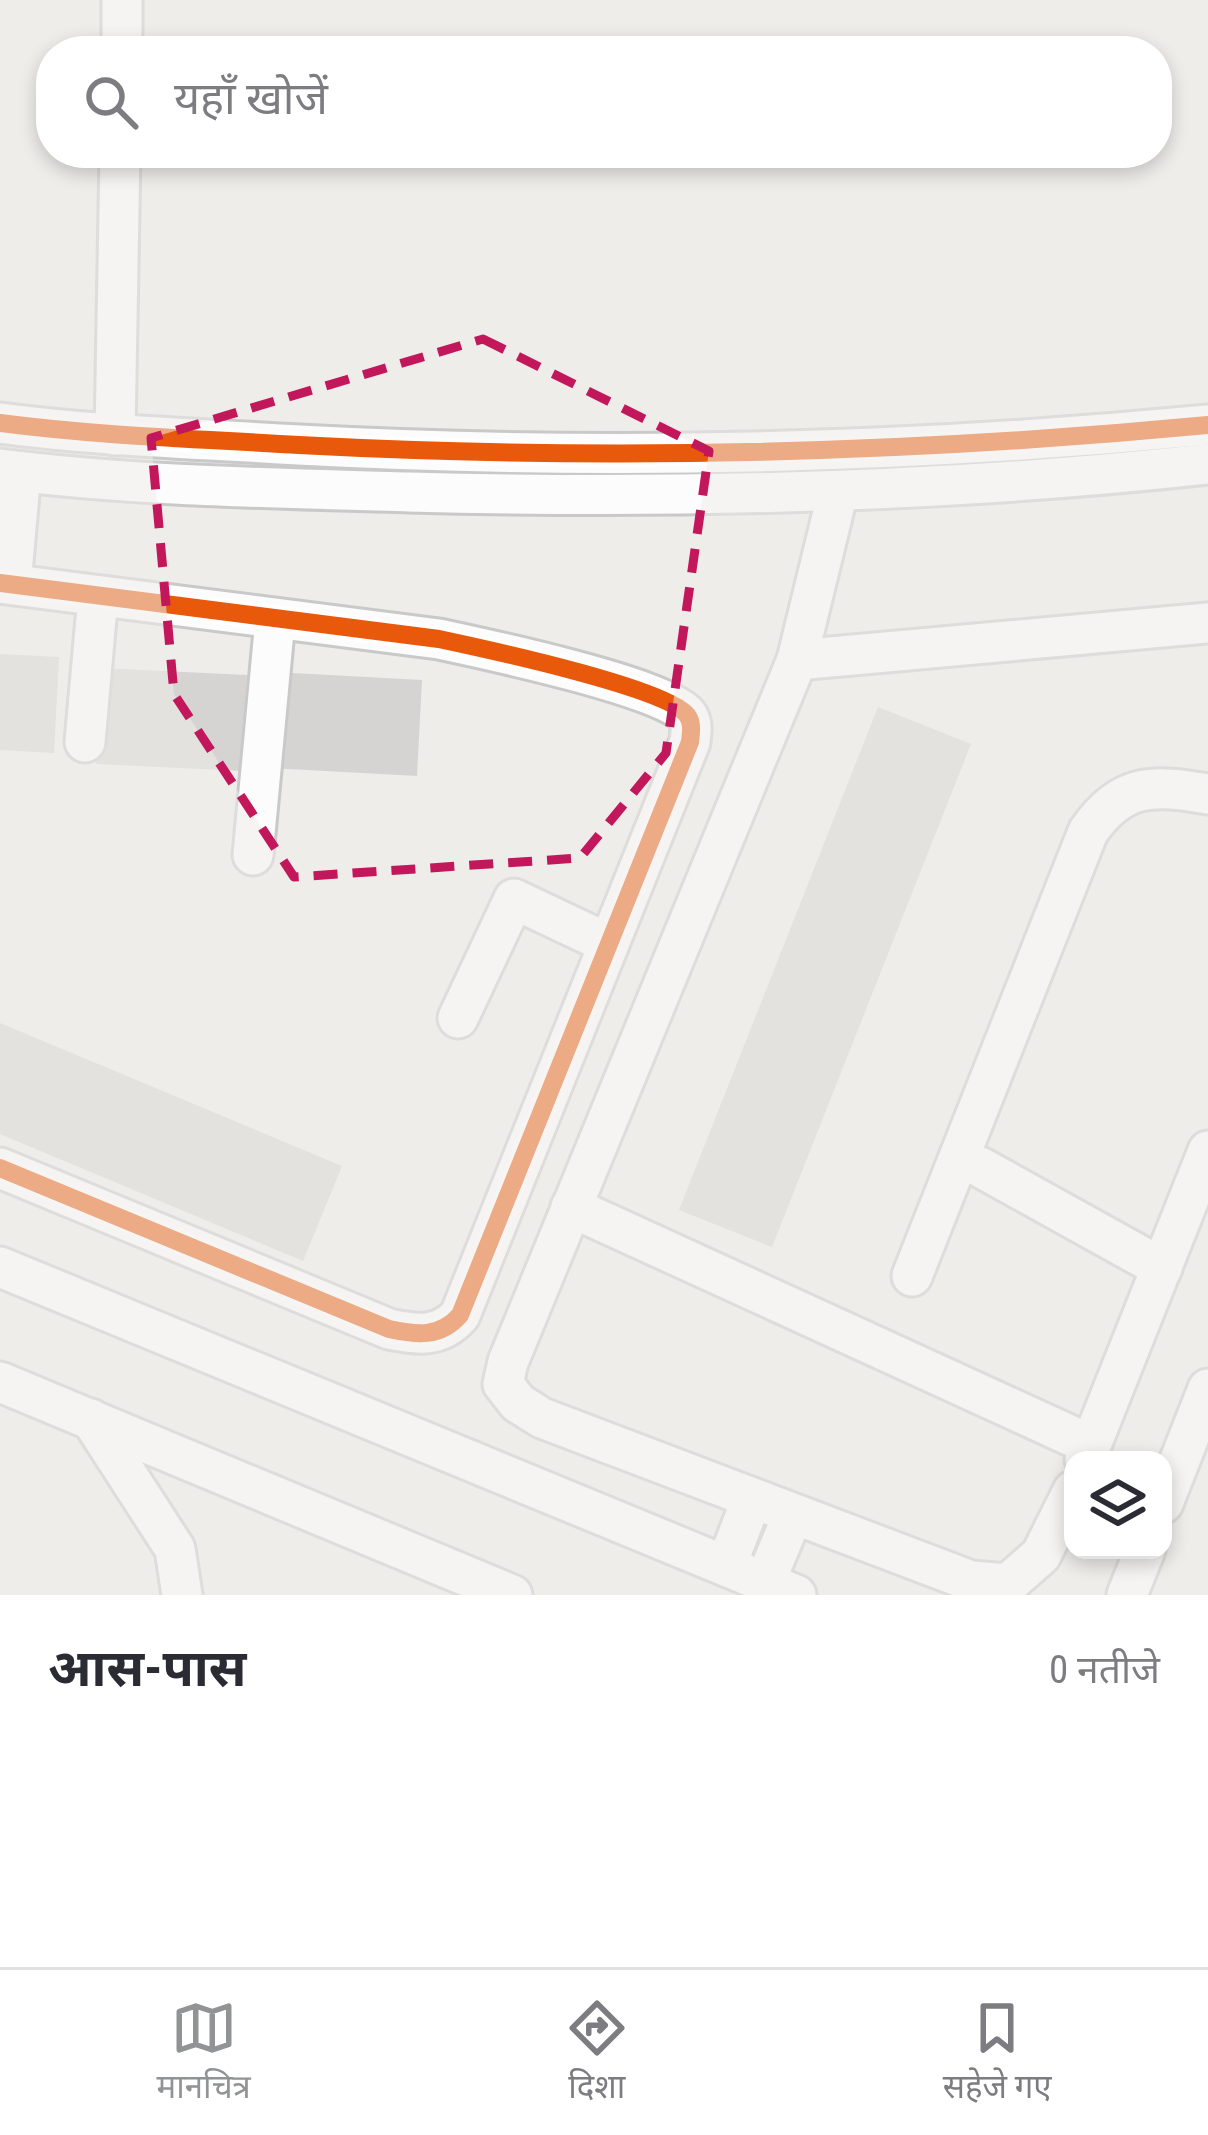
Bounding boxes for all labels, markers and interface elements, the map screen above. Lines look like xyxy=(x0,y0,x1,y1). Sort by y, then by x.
search box xyxy=(36,36,1172,168)
icon: search xyxy=(78,69,144,135)
text: यहाँ खोजें xyxy=(174,72,328,125)
map controls xyxy=(1064,1451,1172,1559)
button: layers xyxy=(1064,1451,1172,1559)
text: आस-पास xyxy=(48,1639,246,1698)
text: 0 नतीजे xyxy=(1049,1647,1160,1693)
tab: मानचित्र xyxy=(156,1995,251,2111)
tab: दिशा xyxy=(564,1995,630,2111)
tab: सहेजे गए xyxy=(943,1995,1052,2111)

